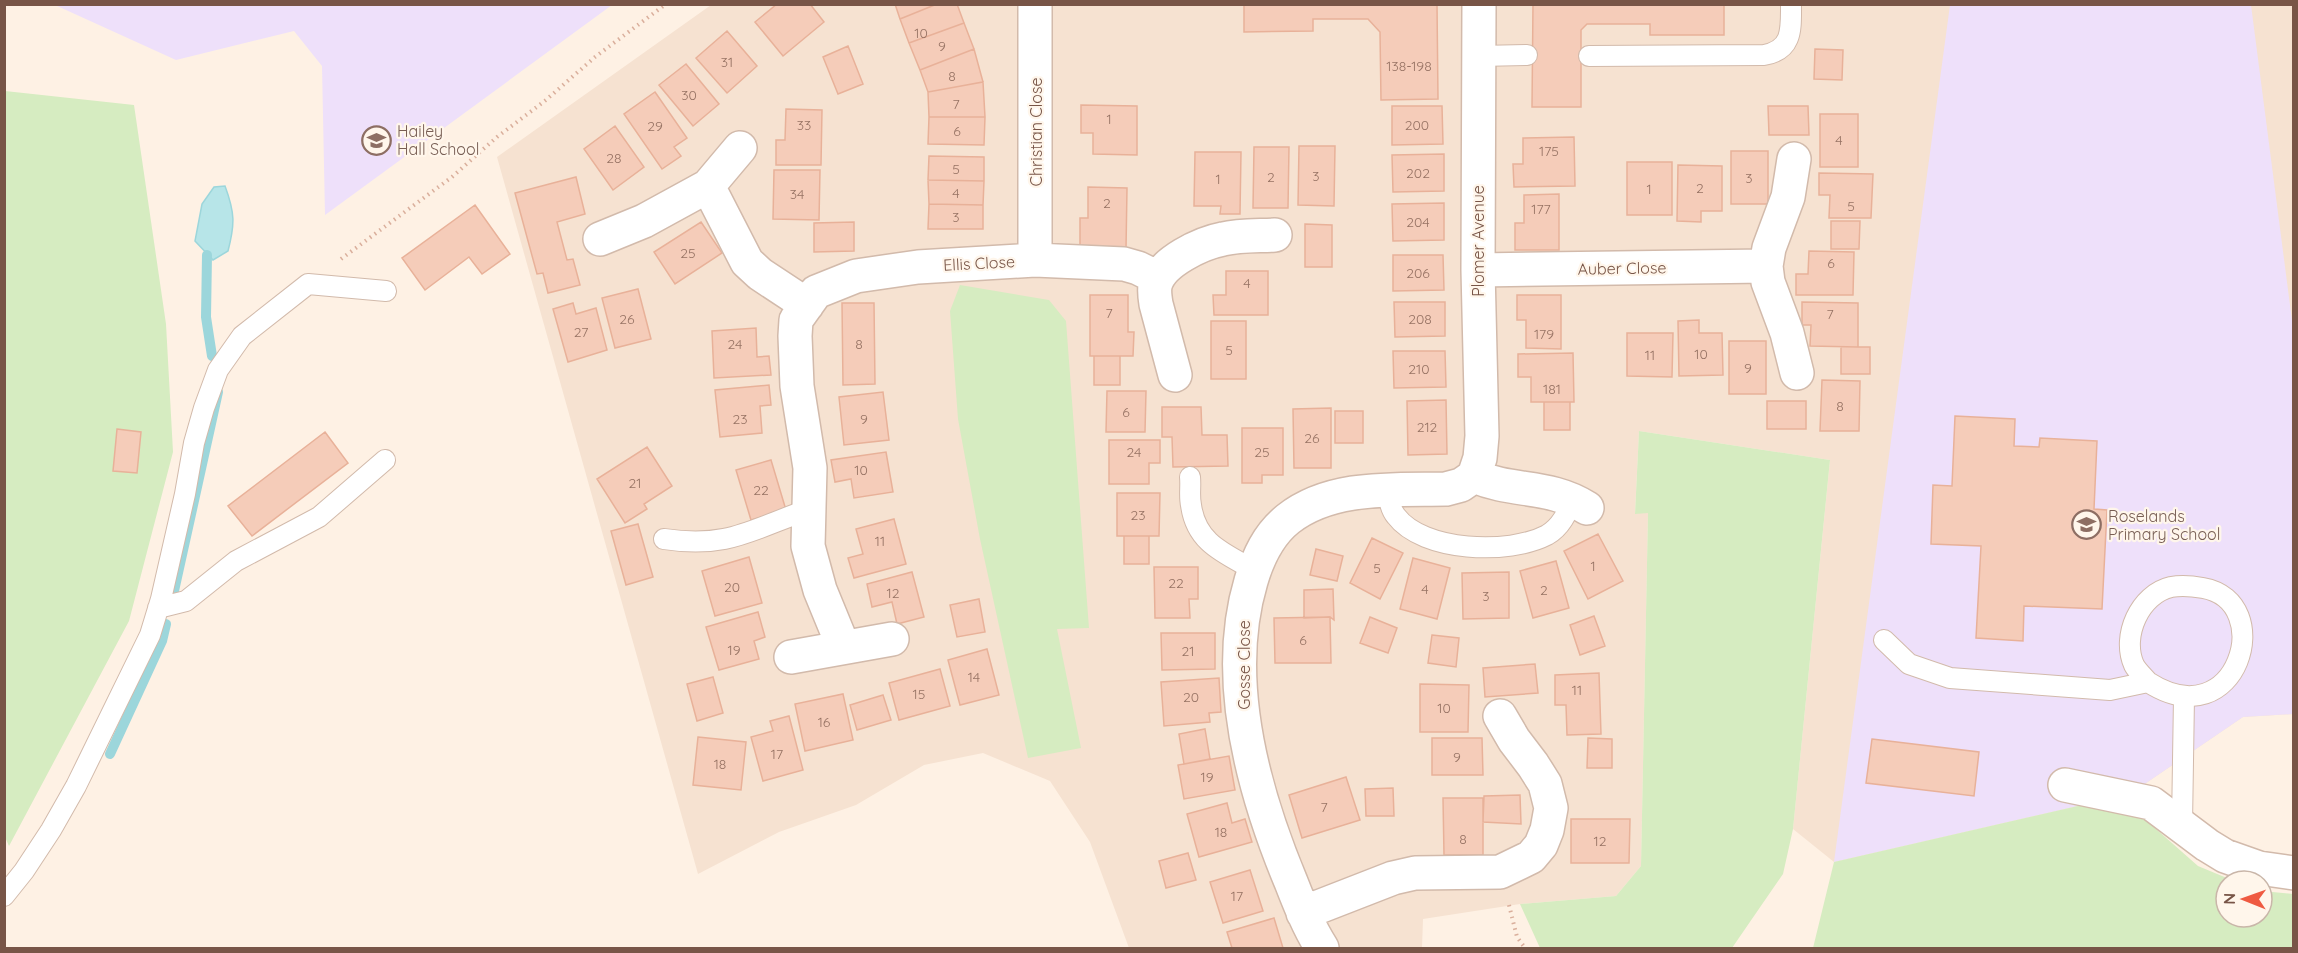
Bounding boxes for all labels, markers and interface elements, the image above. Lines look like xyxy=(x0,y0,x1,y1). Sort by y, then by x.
house number: 10 xyxy=(914,24,928,42)
house number: 9 xyxy=(938,37,946,55)
house number: 31 xyxy=(721,53,733,71)
house number: 138-198 xyxy=(1386,57,1432,75)
house number: 8 xyxy=(948,67,956,85)
street label: Christian Close xyxy=(1026,78,1046,186)
house number: 30 xyxy=(681,86,697,104)
house number: 7 xyxy=(952,95,960,113)
house number: 1 xyxy=(1106,110,1112,128)
house number: 33 xyxy=(797,116,811,134)
house number: 200 xyxy=(1405,116,1429,134)
house number: 29 xyxy=(647,117,663,135)
place label: Hailey Hall School xyxy=(397,121,479,159)
house number: 6 xyxy=(953,122,961,140)
school or university icon: Hailey Hall School xyxy=(360,124,392,156)
house number: 4 xyxy=(1835,131,1843,149)
house number: 175 xyxy=(1539,142,1559,160)
house number: 28 xyxy=(606,149,622,167)
house number: 5 xyxy=(952,160,960,178)
house number: 202 xyxy=(1406,164,1430,182)
house number: 3 xyxy=(1312,167,1320,185)
house number: 2 xyxy=(1267,168,1275,186)
house number: 3 xyxy=(1745,169,1753,187)
house number: 1 xyxy=(1215,170,1221,188)
house number: 2 xyxy=(1696,179,1704,197)
house number: 1 xyxy=(1646,180,1652,198)
house number: 4 xyxy=(952,184,960,202)
house number: 34 xyxy=(790,185,804,203)
street label: Plomer Avenue xyxy=(1468,185,1488,297)
house number: 2 xyxy=(1103,194,1111,212)
house number: 5 xyxy=(1847,197,1855,215)
house number: 177 xyxy=(1531,200,1551,218)
house number: 3 xyxy=(952,208,960,226)
house number: 204 xyxy=(1406,213,1430,231)
house number: 25 xyxy=(680,244,696,262)
street label: Ellis Close xyxy=(943,251,1015,275)
house number: 6 xyxy=(1827,254,1835,272)
street label: Auber Close xyxy=(1577,257,1667,279)
house number: 206 xyxy=(1406,264,1430,282)
house number: 4 xyxy=(1243,274,1251,292)
house number: 7 xyxy=(1105,304,1113,322)
house number: 7 xyxy=(1826,305,1834,323)
house number: 26 xyxy=(619,310,635,328)
house number: 208 xyxy=(1408,310,1432,328)
house number: 27 xyxy=(574,323,588,341)
house number: 179 xyxy=(1534,325,1554,343)
house number: 24 xyxy=(728,335,742,353)
house number: 8 xyxy=(855,335,863,353)
house number: 5 xyxy=(1225,341,1233,359)
house number: 10 xyxy=(1694,345,1708,363)
house number: 11 xyxy=(1645,346,1655,364)
house number: 9 xyxy=(1744,359,1752,377)
house number: 210 xyxy=(1408,360,1430,378)
house number: 181 xyxy=(1543,380,1561,398)
house number: 8 xyxy=(1836,397,1844,415)
house number: 6 xyxy=(1122,403,1130,421)
house number: 23 xyxy=(732,410,748,428)
house number: 9 xyxy=(860,410,868,428)
house number: 212 xyxy=(1417,418,1438,436)
house number: 26 xyxy=(1304,429,1320,447)
house number: 24 xyxy=(1127,443,1141,461)
house number: 25 xyxy=(1254,443,1270,461)
house number: 10 xyxy=(854,461,868,479)
house number: 21 xyxy=(629,474,641,492)
house number: 22 xyxy=(753,481,769,499)
house number: 23 xyxy=(1130,506,1146,524)
place label: Roselands Primary School xyxy=(2108,506,2220,544)
school or university icon: Roselands Primary School xyxy=(2071,509,2103,541)
house number: 11 xyxy=(875,532,885,550)
house number: 1 xyxy=(1590,557,1596,575)
house number: 5 xyxy=(1373,559,1381,577)
house number: 22 xyxy=(1168,574,1184,592)
house number: 20 xyxy=(724,578,740,596)
house number: 4 xyxy=(1421,580,1429,598)
house number: 2 xyxy=(1540,581,1548,599)
house number: 12 xyxy=(887,584,900,602)
house number: 3 xyxy=(1482,587,1490,605)
street label: Gosse Close xyxy=(1234,620,1254,710)
house number: 6 xyxy=(1299,631,1307,649)
house number: 19 xyxy=(728,641,741,659)
house number: 21 xyxy=(1182,642,1194,660)
house number: 14 xyxy=(968,668,980,686)
house number: 11 xyxy=(1572,681,1582,699)
house number: 15 xyxy=(913,685,925,703)
house number: 20 xyxy=(1183,688,1199,706)
house number: 10 xyxy=(1437,699,1451,717)
house number: 16 xyxy=(818,713,831,731)
house number: 17 xyxy=(771,745,783,763)
house number: 9 xyxy=(1453,748,1461,766)
house number: 18 xyxy=(714,755,726,773)
house number: 19 xyxy=(1201,768,1214,786)
house number: 7 xyxy=(1320,798,1328,816)
house number: 18 xyxy=(1215,823,1227,841)
house number: 8 xyxy=(1459,830,1467,848)
house number: 12 xyxy=(1594,832,1607,850)
north arrow xyxy=(2214,869,2274,929)
house number: 17 xyxy=(1231,887,1243,905)
text: N xyxy=(2219,893,2239,905)

